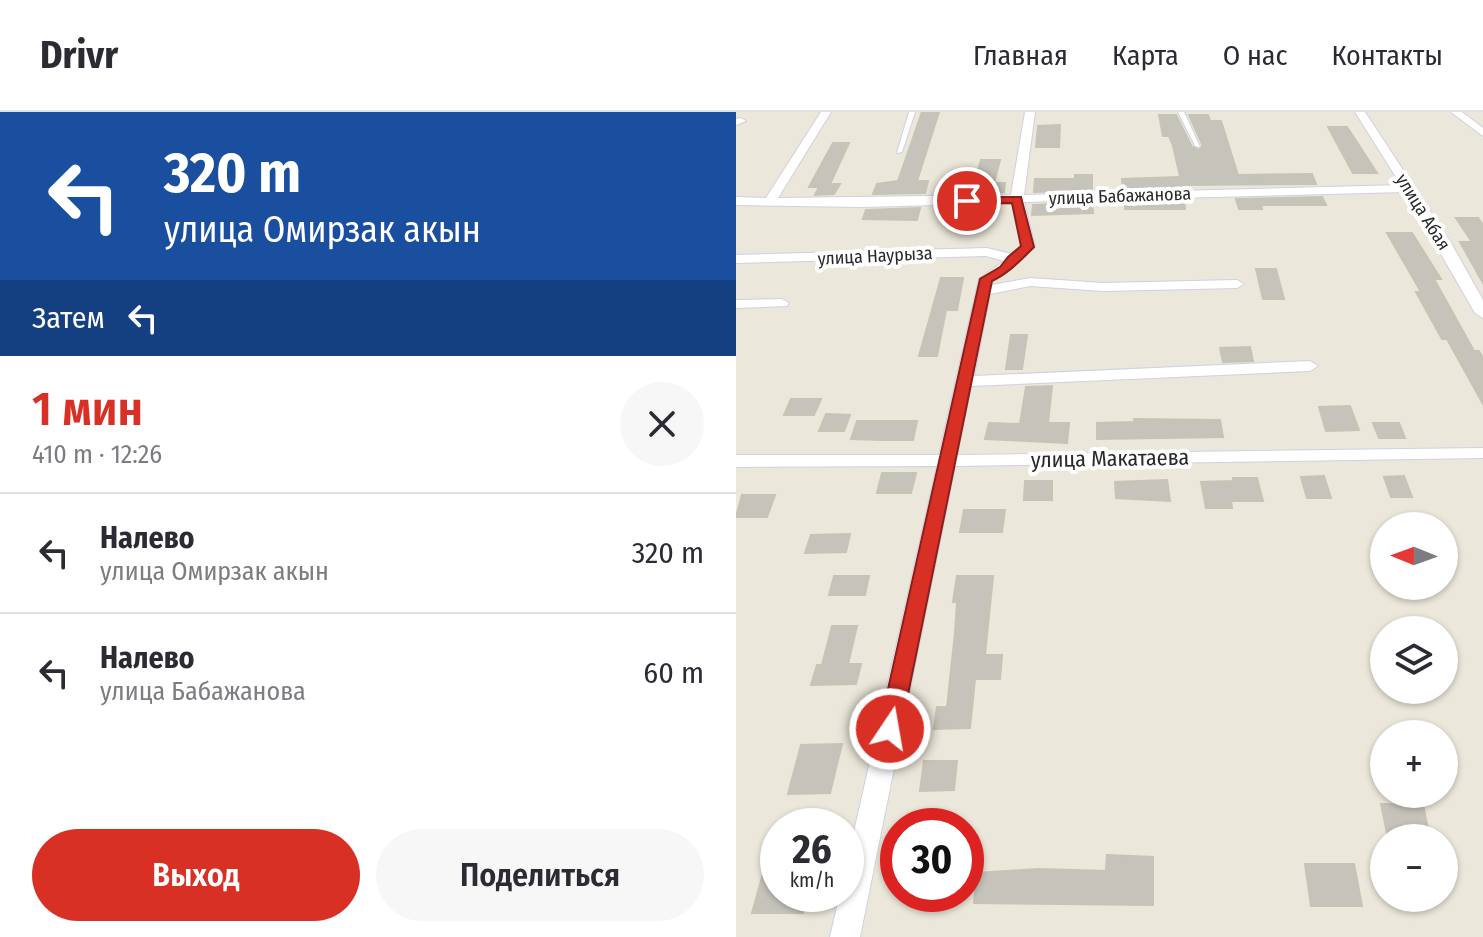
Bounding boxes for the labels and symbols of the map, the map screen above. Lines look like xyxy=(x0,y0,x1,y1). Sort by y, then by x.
pin xyxy=(933,167,1001,235)
street label: улица Абая xyxy=(1391,170,1455,254)
street label: улица Бабажанова xyxy=(1048,183,1192,209)
street label: улица Наурыза xyxy=(817,242,933,270)
street label: улица Макатаева xyxy=(1031,444,1189,473)
north arrow xyxy=(1370,512,1458,600)
position arrow xyxy=(848,687,932,771)
speed limit sign: 30 xyxy=(880,808,984,912)

